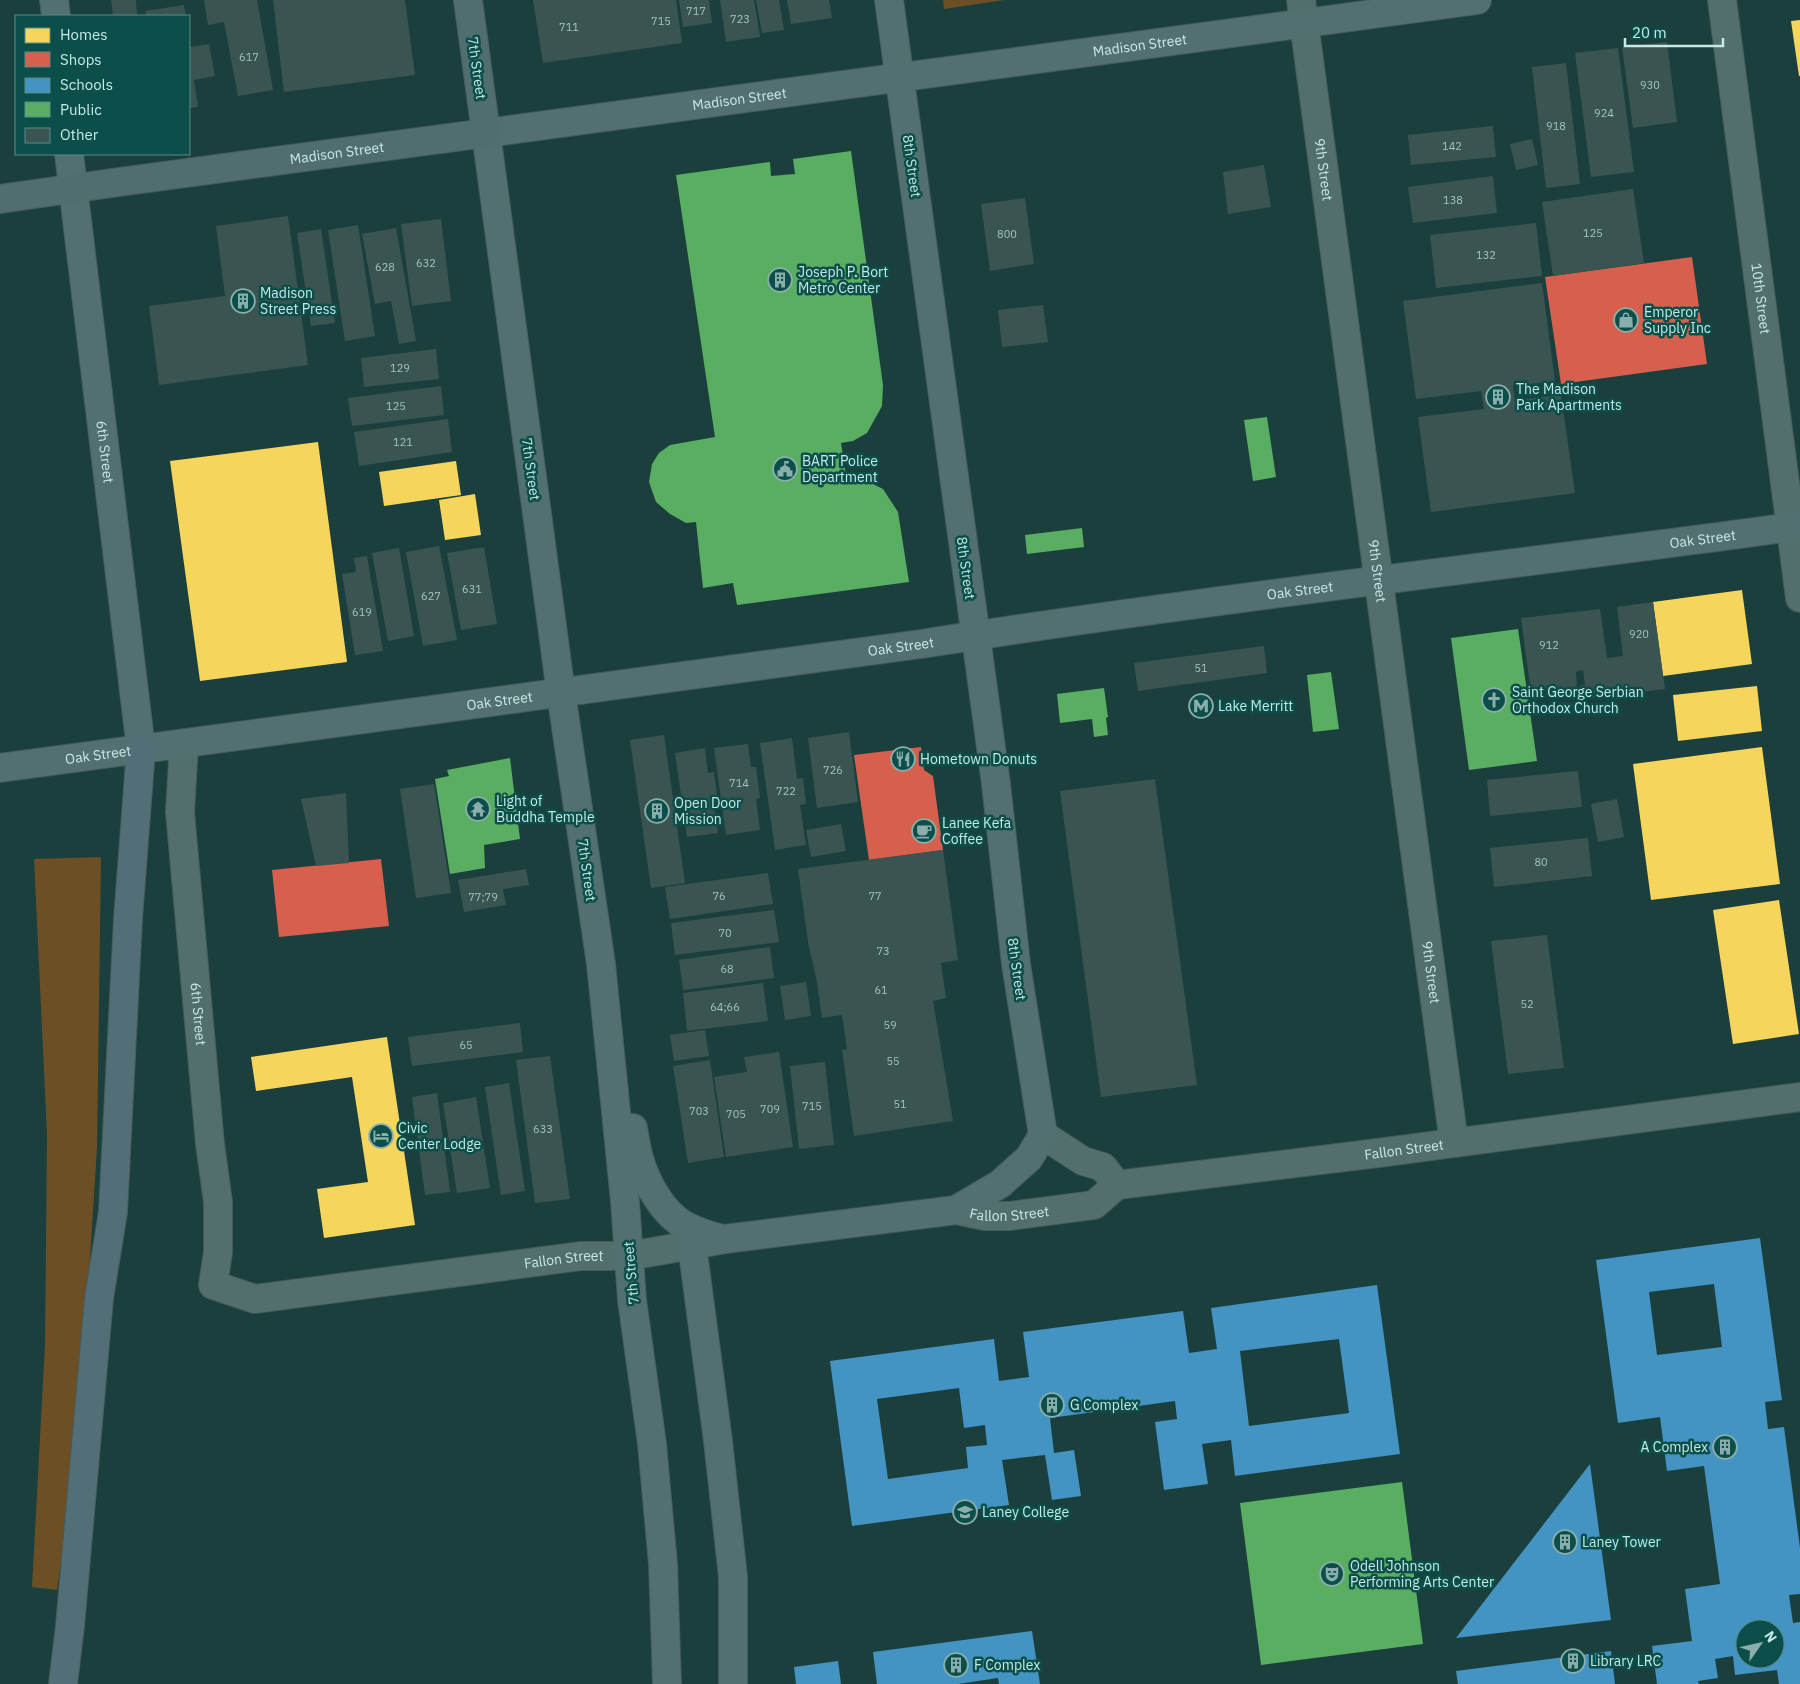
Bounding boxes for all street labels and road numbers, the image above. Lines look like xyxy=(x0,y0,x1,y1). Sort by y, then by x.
street label: Madison Street xyxy=(1092,30,1188,60)
street label: 7th Street xyxy=(464,36,490,101)
street label: Madison Street xyxy=(691,84,788,114)
street label: 8th Street xyxy=(899,134,925,199)
street label: 9th Street xyxy=(1311,137,1337,202)
street label: Madison Street xyxy=(289,138,385,168)
street label: 10th Street xyxy=(1747,262,1774,335)
street label: 6th Street xyxy=(92,419,118,484)
street label: 7th Street xyxy=(518,437,544,502)
street label: Oak Street xyxy=(1668,526,1737,552)
street label: 8th Street xyxy=(953,536,979,601)
street label: 9th Street xyxy=(1364,538,1391,603)
street label: Oak Street xyxy=(1266,577,1334,604)
street label: Oak Street xyxy=(867,633,935,660)
street label: Oak Street xyxy=(465,687,534,714)
street label: Oak Street xyxy=(64,741,132,768)
street label: 7th Street xyxy=(574,838,600,903)
street label: 8th Street xyxy=(1004,937,1030,1002)
street label: 9th Street xyxy=(1418,940,1444,1005)
street label: 6th Street xyxy=(186,982,210,1046)
street label: Fallon Street xyxy=(1363,1135,1445,1164)
street label: Fallon Street xyxy=(968,1202,1050,1225)
street label: 7th Street xyxy=(619,1241,643,1305)
street label: Fallon Street xyxy=(523,1247,604,1272)

